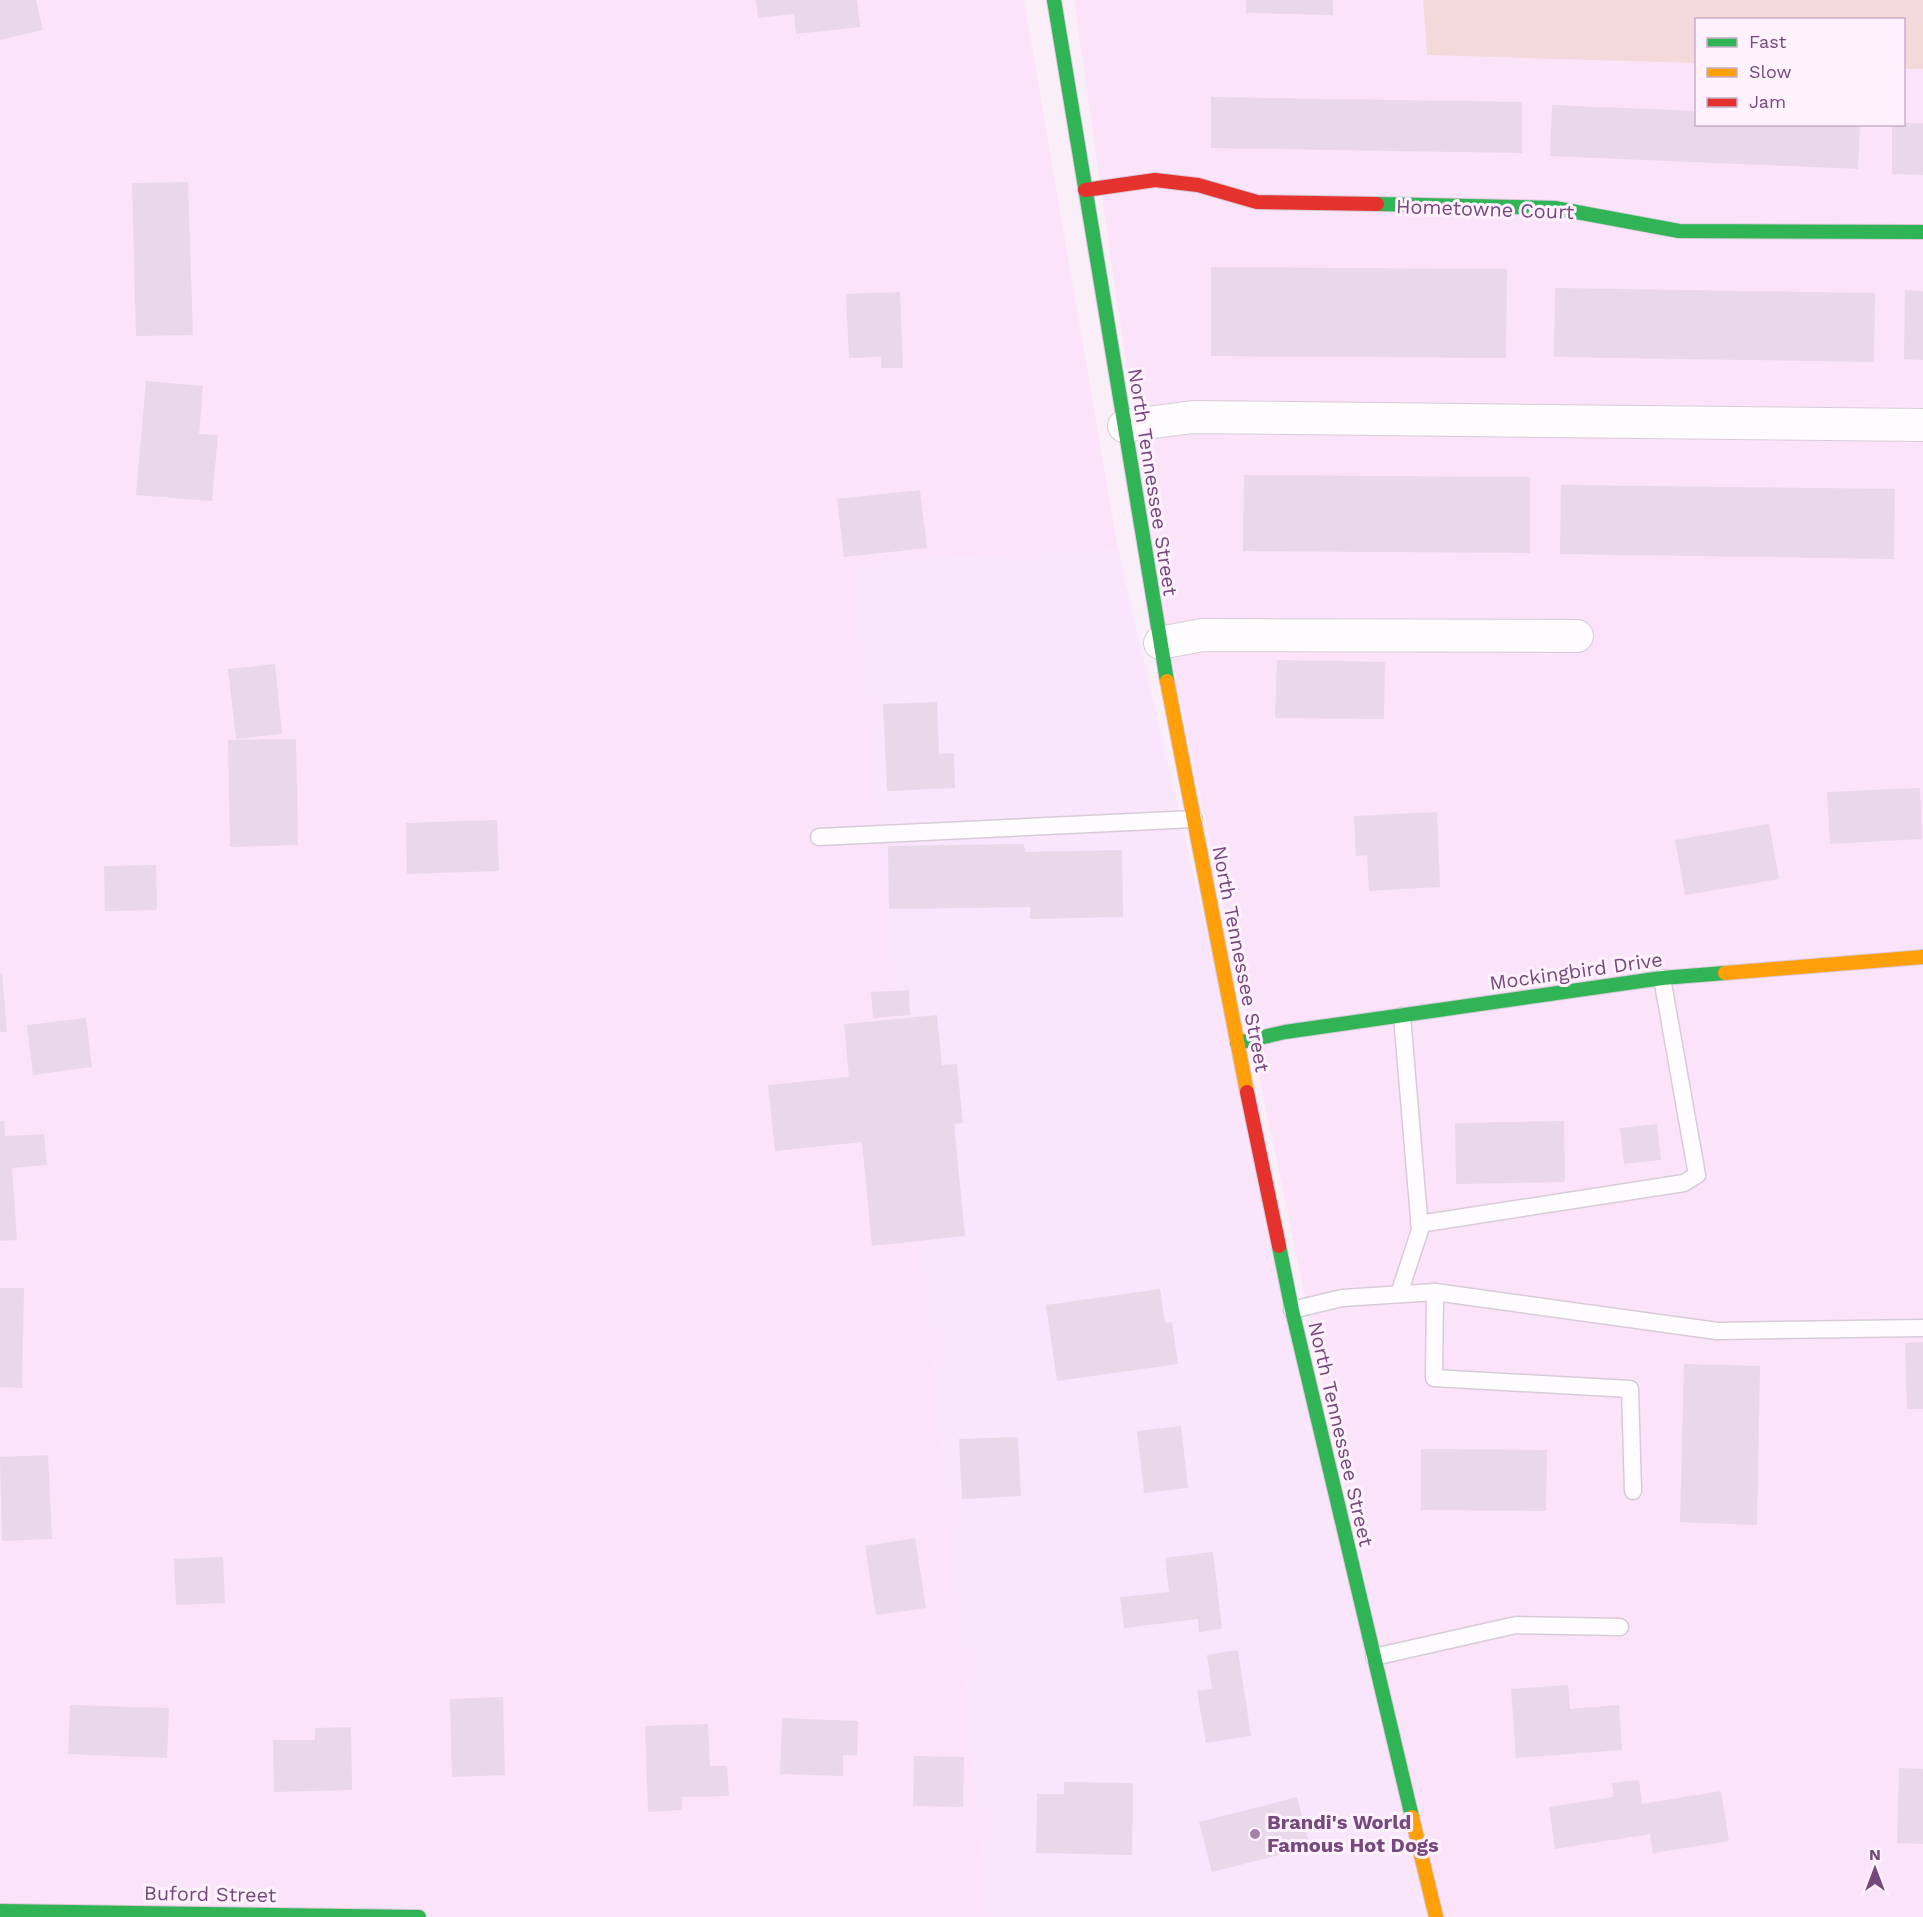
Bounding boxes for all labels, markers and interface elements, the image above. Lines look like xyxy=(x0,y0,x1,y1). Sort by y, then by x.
legend xyxy=(1695,18,1905,126)
text: Fast xyxy=(1749,31,1787,52)
text: Slow xyxy=(1749,61,1792,82)
text: Jam xyxy=(1749,91,1786,112)
street label: Hometowne Court xyxy=(1395,194,1575,224)
street label: North Tennessee Street xyxy=(1123,367,1183,598)
street label: North Tennessee Street xyxy=(1207,844,1275,1075)
street label: Mockingbird Drive xyxy=(1488,947,1664,995)
street label: North Tennessee Street xyxy=(1303,1319,1379,1549)
place label: Brandi's World Famous Hot Dogs xyxy=(1267,1810,1439,1857)
marker: Brandi's World Famous Hot Dogs xyxy=(1248,1827,1262,1841)
north arrow xyxy=(1845,1839,1905,1899)
text: N xyxy=(1869,1845,1881,1864)
street label: Buford Street xyxy=(144,1881,277,1907)

